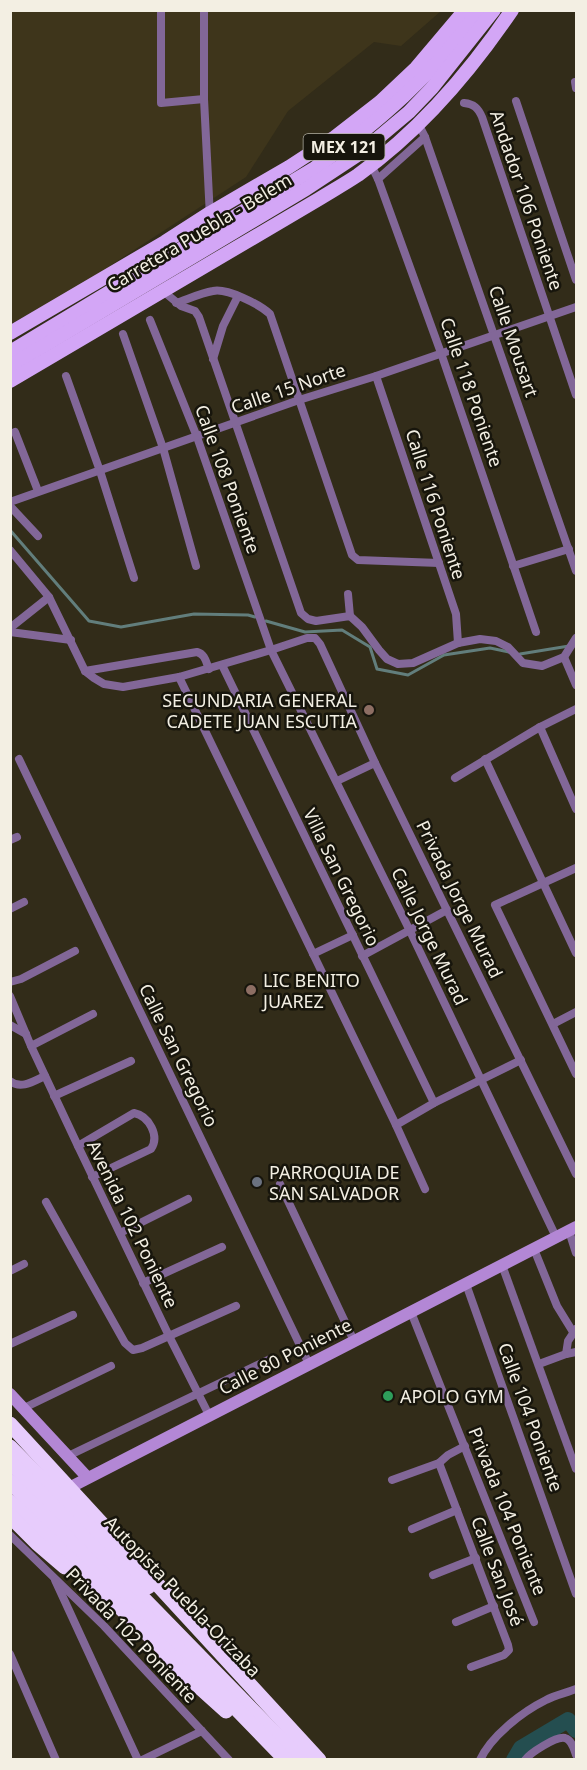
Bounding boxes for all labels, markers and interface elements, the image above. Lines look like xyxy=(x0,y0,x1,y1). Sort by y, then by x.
street label: Andador 106 Poniente xyxy=(485,107,569,293)
road number: MEX 121 xyxy=(304,134,385,160)
street label: Carretera Puebla - Belem xyxy=(102,167,296,297)
street label: Calle Mousart xyxy=(484,282,544,400)
street label: Calle 118 Poniente xyxy=(435,314,509,470)
street label: Calle 15 Norte xyxy=(228,357,348,419)
street label: Calle 108 Poniente xyxy=(190,401,266,557)
street label: Calle 116 Poniente xyxy=(400,426,472,582)
place label: SECUNDARIA GENERAL CADETE JUAN ESCUTIA xyxy=(162,688,357,733)
marker: SECUNDARIA GENERAL CADETE JUAN ESCUTIA xyxy=(362,703,376,717)
street label: Villa San Gregorio xyxy=(298,804,386,950)
street label: Privada Jorge Murad xyxy=(411,816,509,982)
street label: Calle Jorge Murad xyxy=(386,863,474,1009)
place label: LIC BENITO JUAREZ xyxy=(261,968,360,1013)
street label: Calle San Gregorio xyxy=(134,979,224,1131)
marker: LIC BENITO JUAREZ xyxy=(244,983,258,997)
street label: Avenida 102 Poniente xyxy=(82,1136,184,1312)
place label: PARROQUIA DE SAN SALVADOR xyxy=(269,1160,400,1205)
marker: PARROQUIA DE SAN SALVADOR xyxy=(250,1175,264,1189)
street label: Calle 80 Poniente xyxy=(214,1312,356,1400)
street label: Calle 104 Poniente xyxy=(493,1339,569,1495)
place label: APOLO GYM xyxy=(400,1384,504,1408)
marker: APOLO GYM xyxy=(381,1389,395,1403)
street label: Privada 104 Poniente xyxy=(463,1423,553,1599)
street label: Autopista Puebla-Orizaba xyxy=(100,1510,266,1682)
street label: Calle San José xyxy=(466,1513,530,1629)
street label: Privada 102 Poniente xyxy=(61,1562,203,1708)

